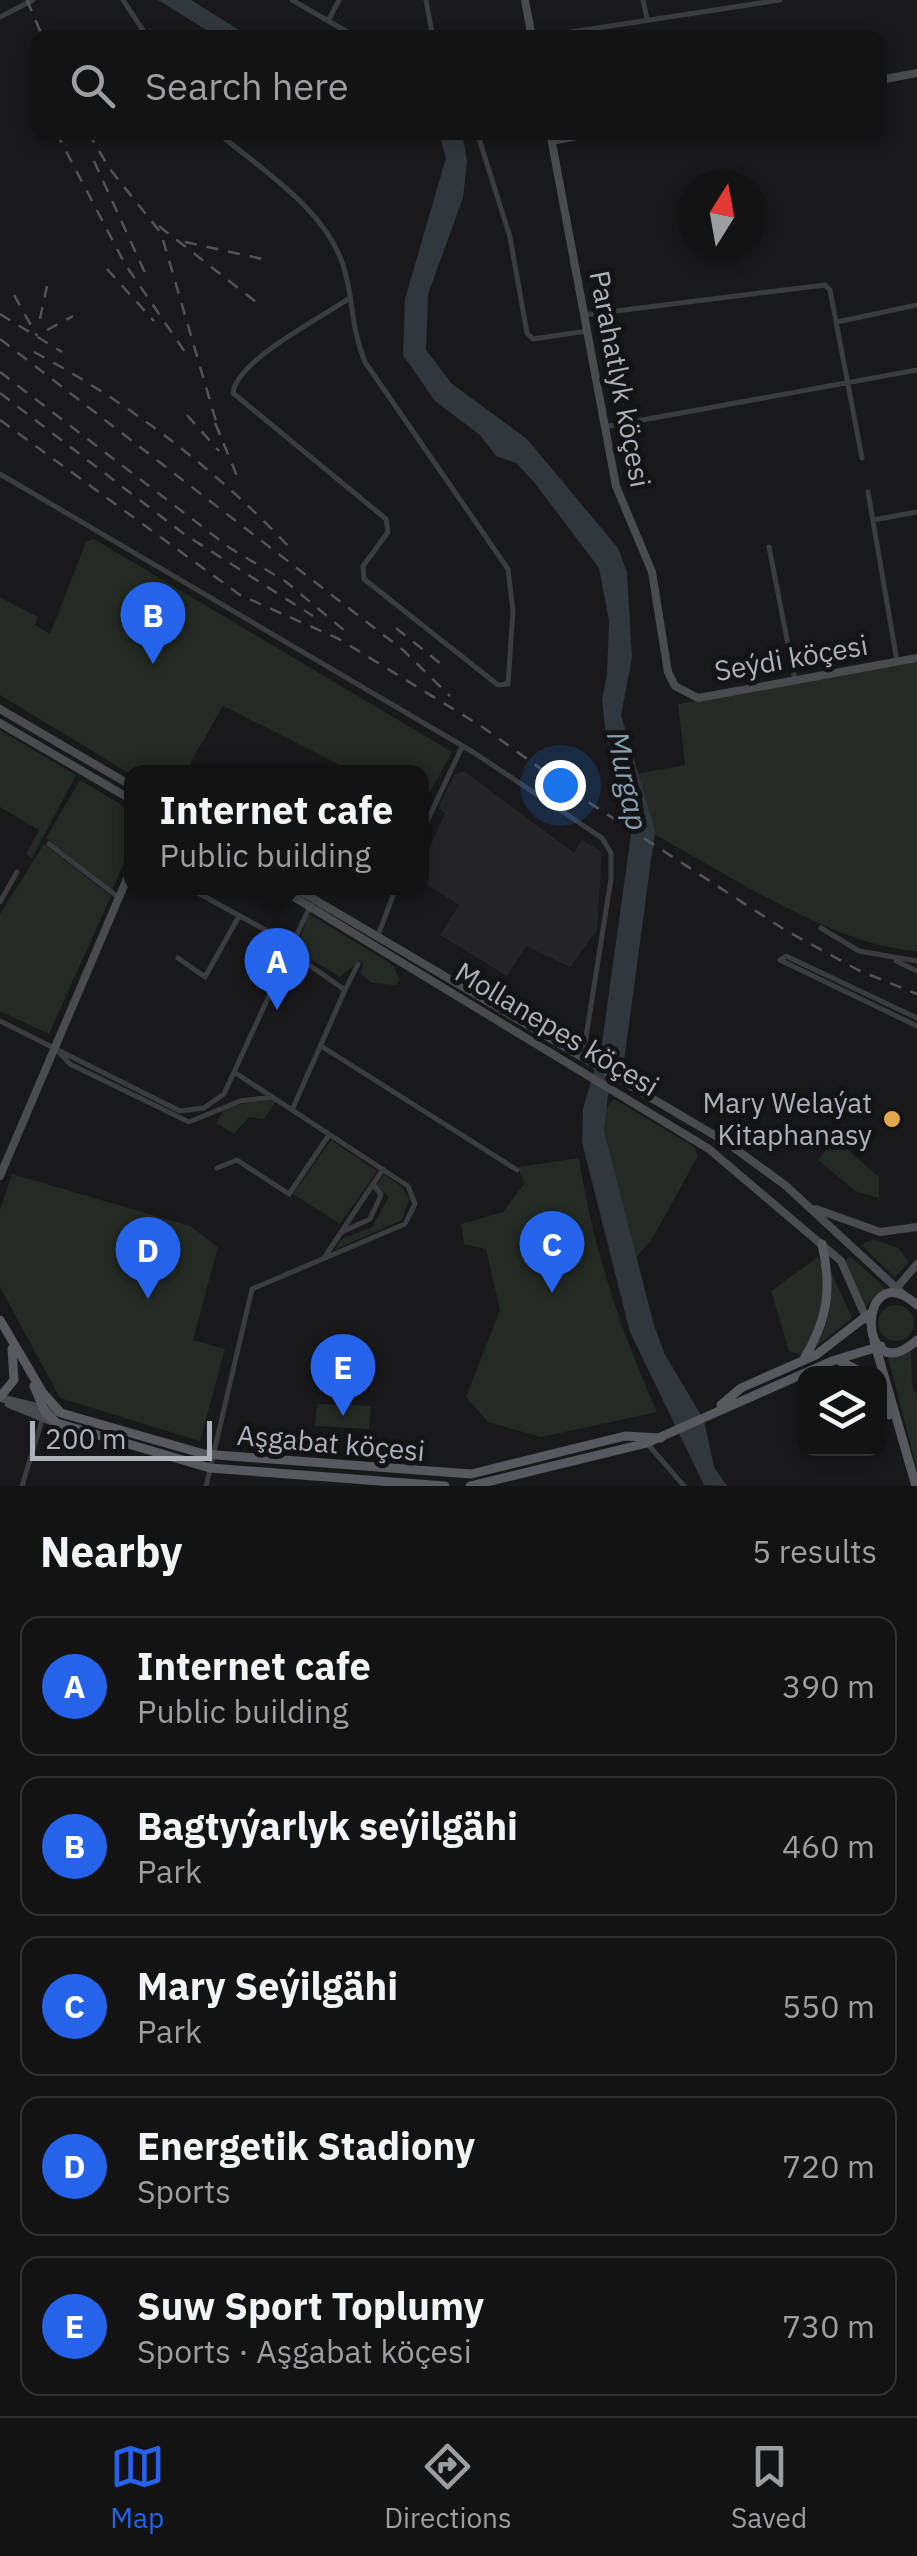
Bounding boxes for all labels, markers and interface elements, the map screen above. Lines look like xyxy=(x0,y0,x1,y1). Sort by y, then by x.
search box xyxy=(30,30,887,140)
icon: search xyxy=(65,58,120,113)
text: Search here xyxy=(145,61,349,110)
north arrow xyxy=(677,170,767,260)
street label: Parahatlyk köçesi xyxy=(581,267,660,490)
pin: B xyxy=(120,582,186,664)
street label: Seýdi köçesi xyxy=(711,626,870,689)
water label: Murgap xyxy=(599,727,658,834)
your location xyxy=(535,760,586,811)
popup xyxy=(124,765,429,895)
text: Internet cafe xyxy=(160,785,393,834)
text: Public building xyxy=(160,834,371,876)
pin: A xyxy=(244,928,310,1010)
street label: Mollanepes köçesi xyxy=(449,953,666,1104)
place label: Mary Welaýat Kitaphanasy xyxy=(702,1084,872,1153)
marker: Mary Welaýat Kitaphanasy xyxy=(881,1108,903,1130)
pin: C xyxy=(520,1210,584,1293)
pin: D xyxy=(116,1216,180,1299)
pin: E xyxy=(310,1334,376,1416)
map controls xyxy=(797,1366,887,1456)
button: layers xyxy=(797,1366,887,1456)
scale bar xyxy=(30,1416,212,1460)
street label: Aşgabat köçesi xyxy=(236,1416,427,1469)
text: 200 m xyxy=(45,1420,126,1457)
text: Nearby xyxy=(40,1524,182,1579)
text: 5 results xyxy=(752,1530,877,1572)
text: Internet cafe xyxy=(137,1641,371,1690)
text: A xyxy=(64,1665,85,1707)
text: 390 m xyxy=(782,1665,875,1707)
text: Public building xyxy=(137,1690,349,1732)
text: Bagtyýarlyk seýilgähi xyxy=(137,1801,518,1850)
text: B xyxy=(64,1825,85,1867)
text: 460 m xyxy=(782,1825,875,1867)
text: Park xyxy=(137,1850,202,1892)
text: Mary Seýilgähi xyxy=(137,1961,398,2010)
text: C xyxy=(64,1985,85,2027)
text: 550 m xyxy=(782,1985,875,2027)
text: Park xyxy=(137,2010,202,2052)
text: Energetik Stadiony xyxy=(137,2121,475,2170)
text: D xyxy=(63,2145,86,2187)
text: 720 m xyxy=(782,2145,875,2187)
text: Sports xyxy=(137,2170,231,2212)
text: Suw Sport Toplumy xyxy=(137,2281,484,2330)
text: E xyxy=(65,2305,84,2347)
text: 730 m xyxy=(782,2305,875,2347)
text: Sports · Aşgabat köçesi xyxy=(137,2330,472,2372)
tab: Map xyxy=(110,2439,165,2536)
tab: Directions xyxy=(384,2439,512,2536)
tab: Saved xyxy=(731,2439,807,2536)

